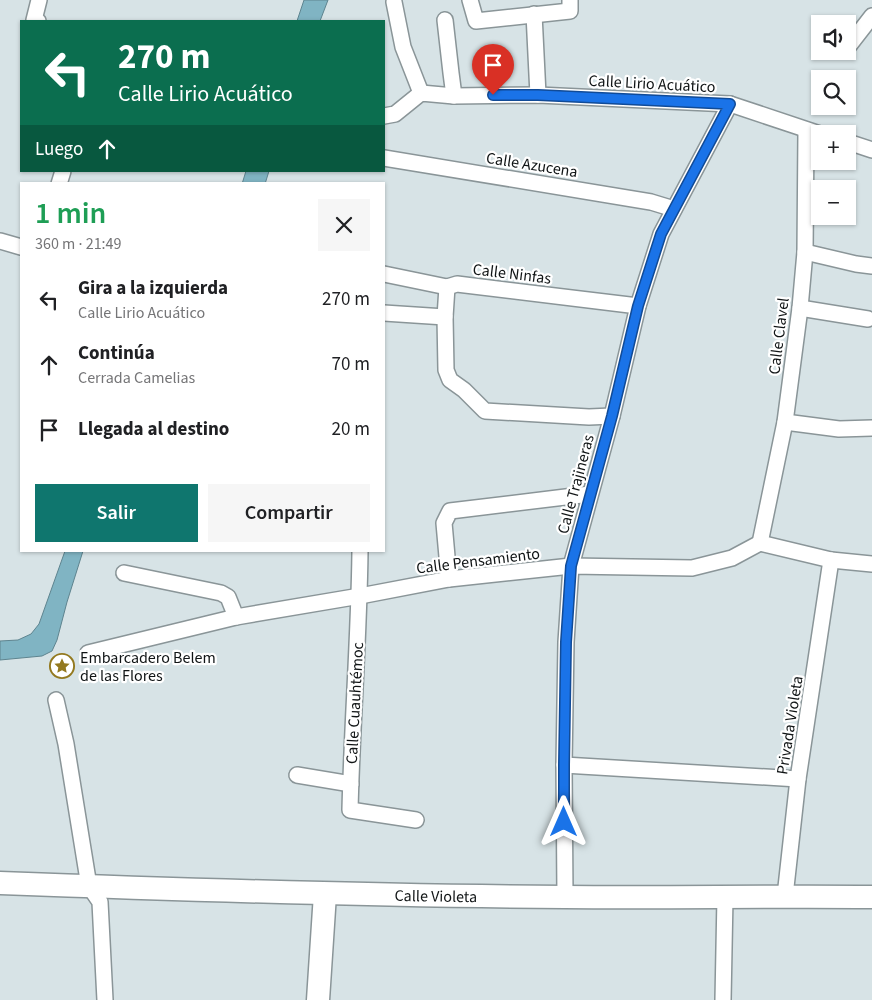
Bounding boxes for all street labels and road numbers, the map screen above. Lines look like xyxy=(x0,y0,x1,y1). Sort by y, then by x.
street label: Calle Lirio Acuático xyxy=(588,70,716,98)
street label: Calle Azucena xyxy=(485,147,579,183)
street label: Calle Ninfas xyxy=(472,258,553,290)
street label: Calle Clavel xyxy=(763,296,795,376)
street label: Calle Trajineras xyxy=(552,432,600,536)
street label: Calle Pensamiento xyxy=(415,542,541,579)
street label: Calle Cuauhtémoc xyxy=(341,642,369,765)
street label: Privada Violeta xyxy=(771,674,809,776)
street label: Calle Violeta xyxy=(394,885,477,908)

